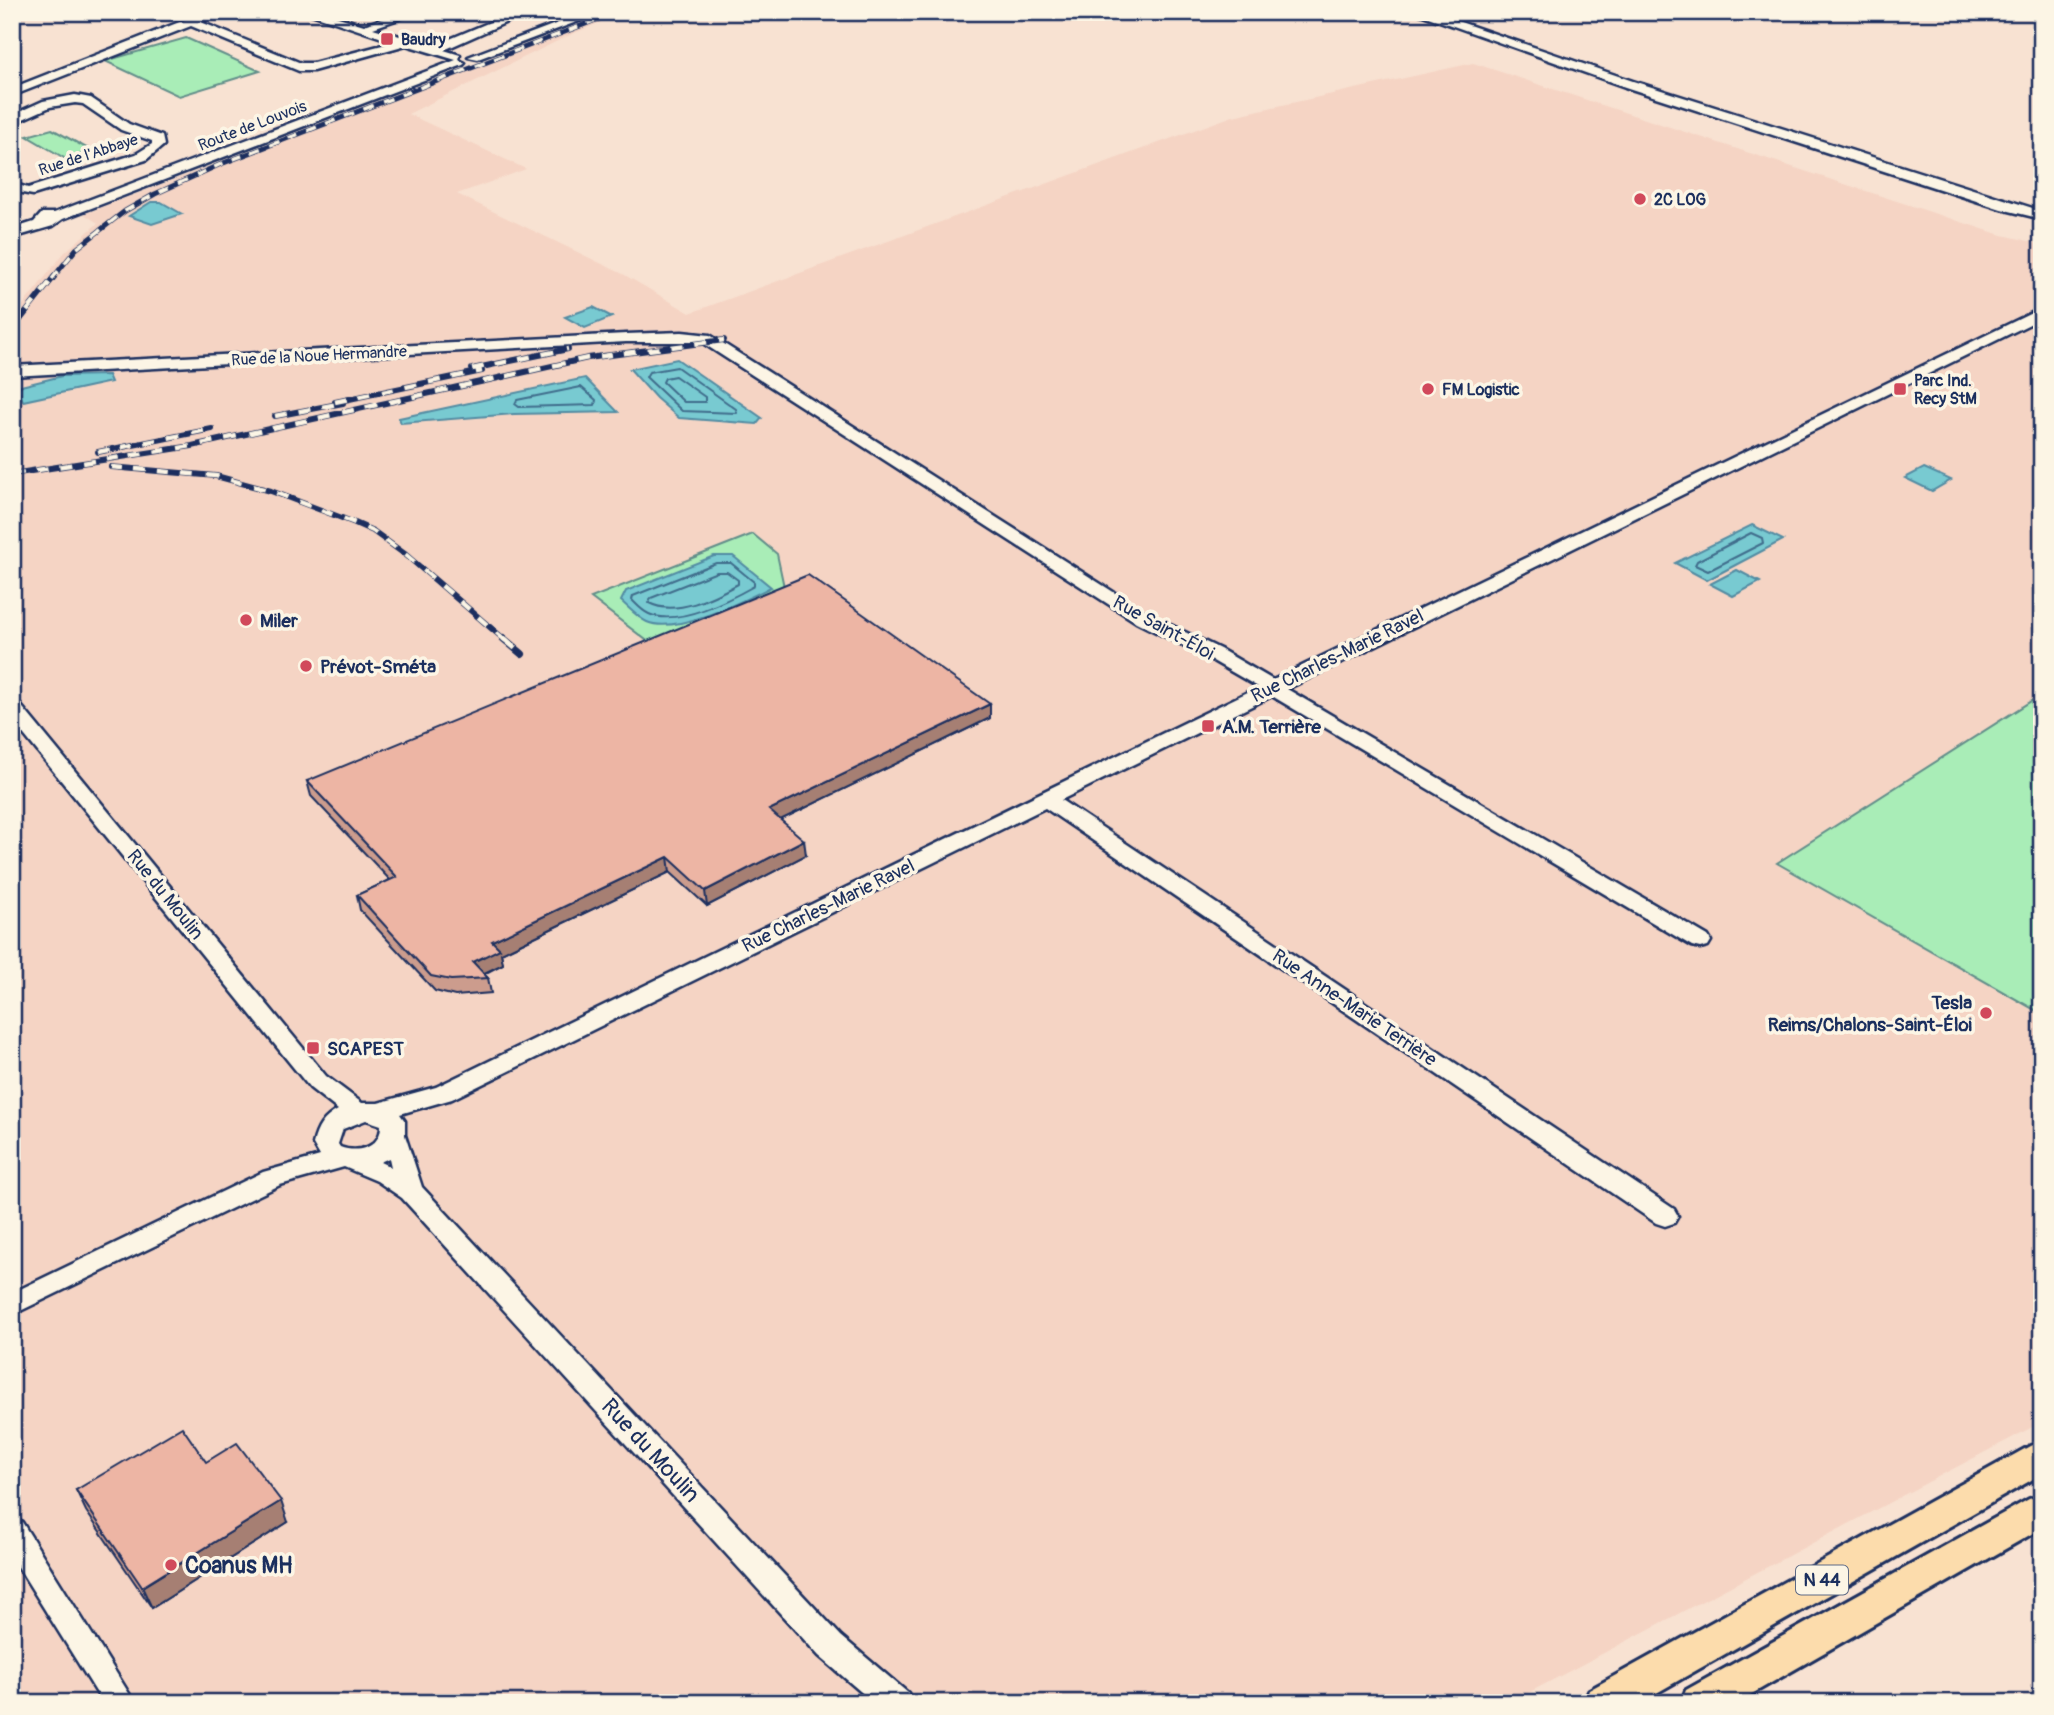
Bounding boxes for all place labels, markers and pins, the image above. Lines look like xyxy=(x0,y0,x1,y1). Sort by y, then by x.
place label: Baudry xyxy=(401,30,446,50)
marker: Baudry xyxy=(379,31,395,47)
place label: 2C LOG xyxy=(1654,190,1706,210)
marker: 2C LOG xyxy=(1632,191,1648,207)
place label: Parc Ind. Recy StM xyxy=(1914,371,1977,409)
place label: FM Logistic xyxy=(1442,380,1520,400)
marker: FM Logistic xyxy=(1420,381,1436,397)
marker: Parc Ind. Recy StM xyxy=(1892,381,1908,397)
place label: Miler xyxy=(260,609,298,633)
marker: Miler xyxy=(238,612,254,628)
place label: Prévot-Sméta xyxy=(320,655,436,679)
marker: Prévot-Sméta xyxy=(298,658,314,674)
place label: A.M. Terrière xyxy=(1222,715,1321,739)
marker: A.M. Terrière xyxy=(1200,718,1216,734)
place label: Tesla Reims/Chalons-Saint-Éloi xyxy=(1768,991,1973,1037)
marker: Tesla Reims/Chalons-Saint-Éloi xyxy=(1978,1005,1994,1021)
place label: SCAPEST xyxy=(327,1037,405,1061)
marker: SCAPEST xyxy=(305,1040,321,1056)
place label: Coanus MH xyxy=(185,1551,293,1580)
marker: Coanus MH xyxy=(163,1557,179,1573)

